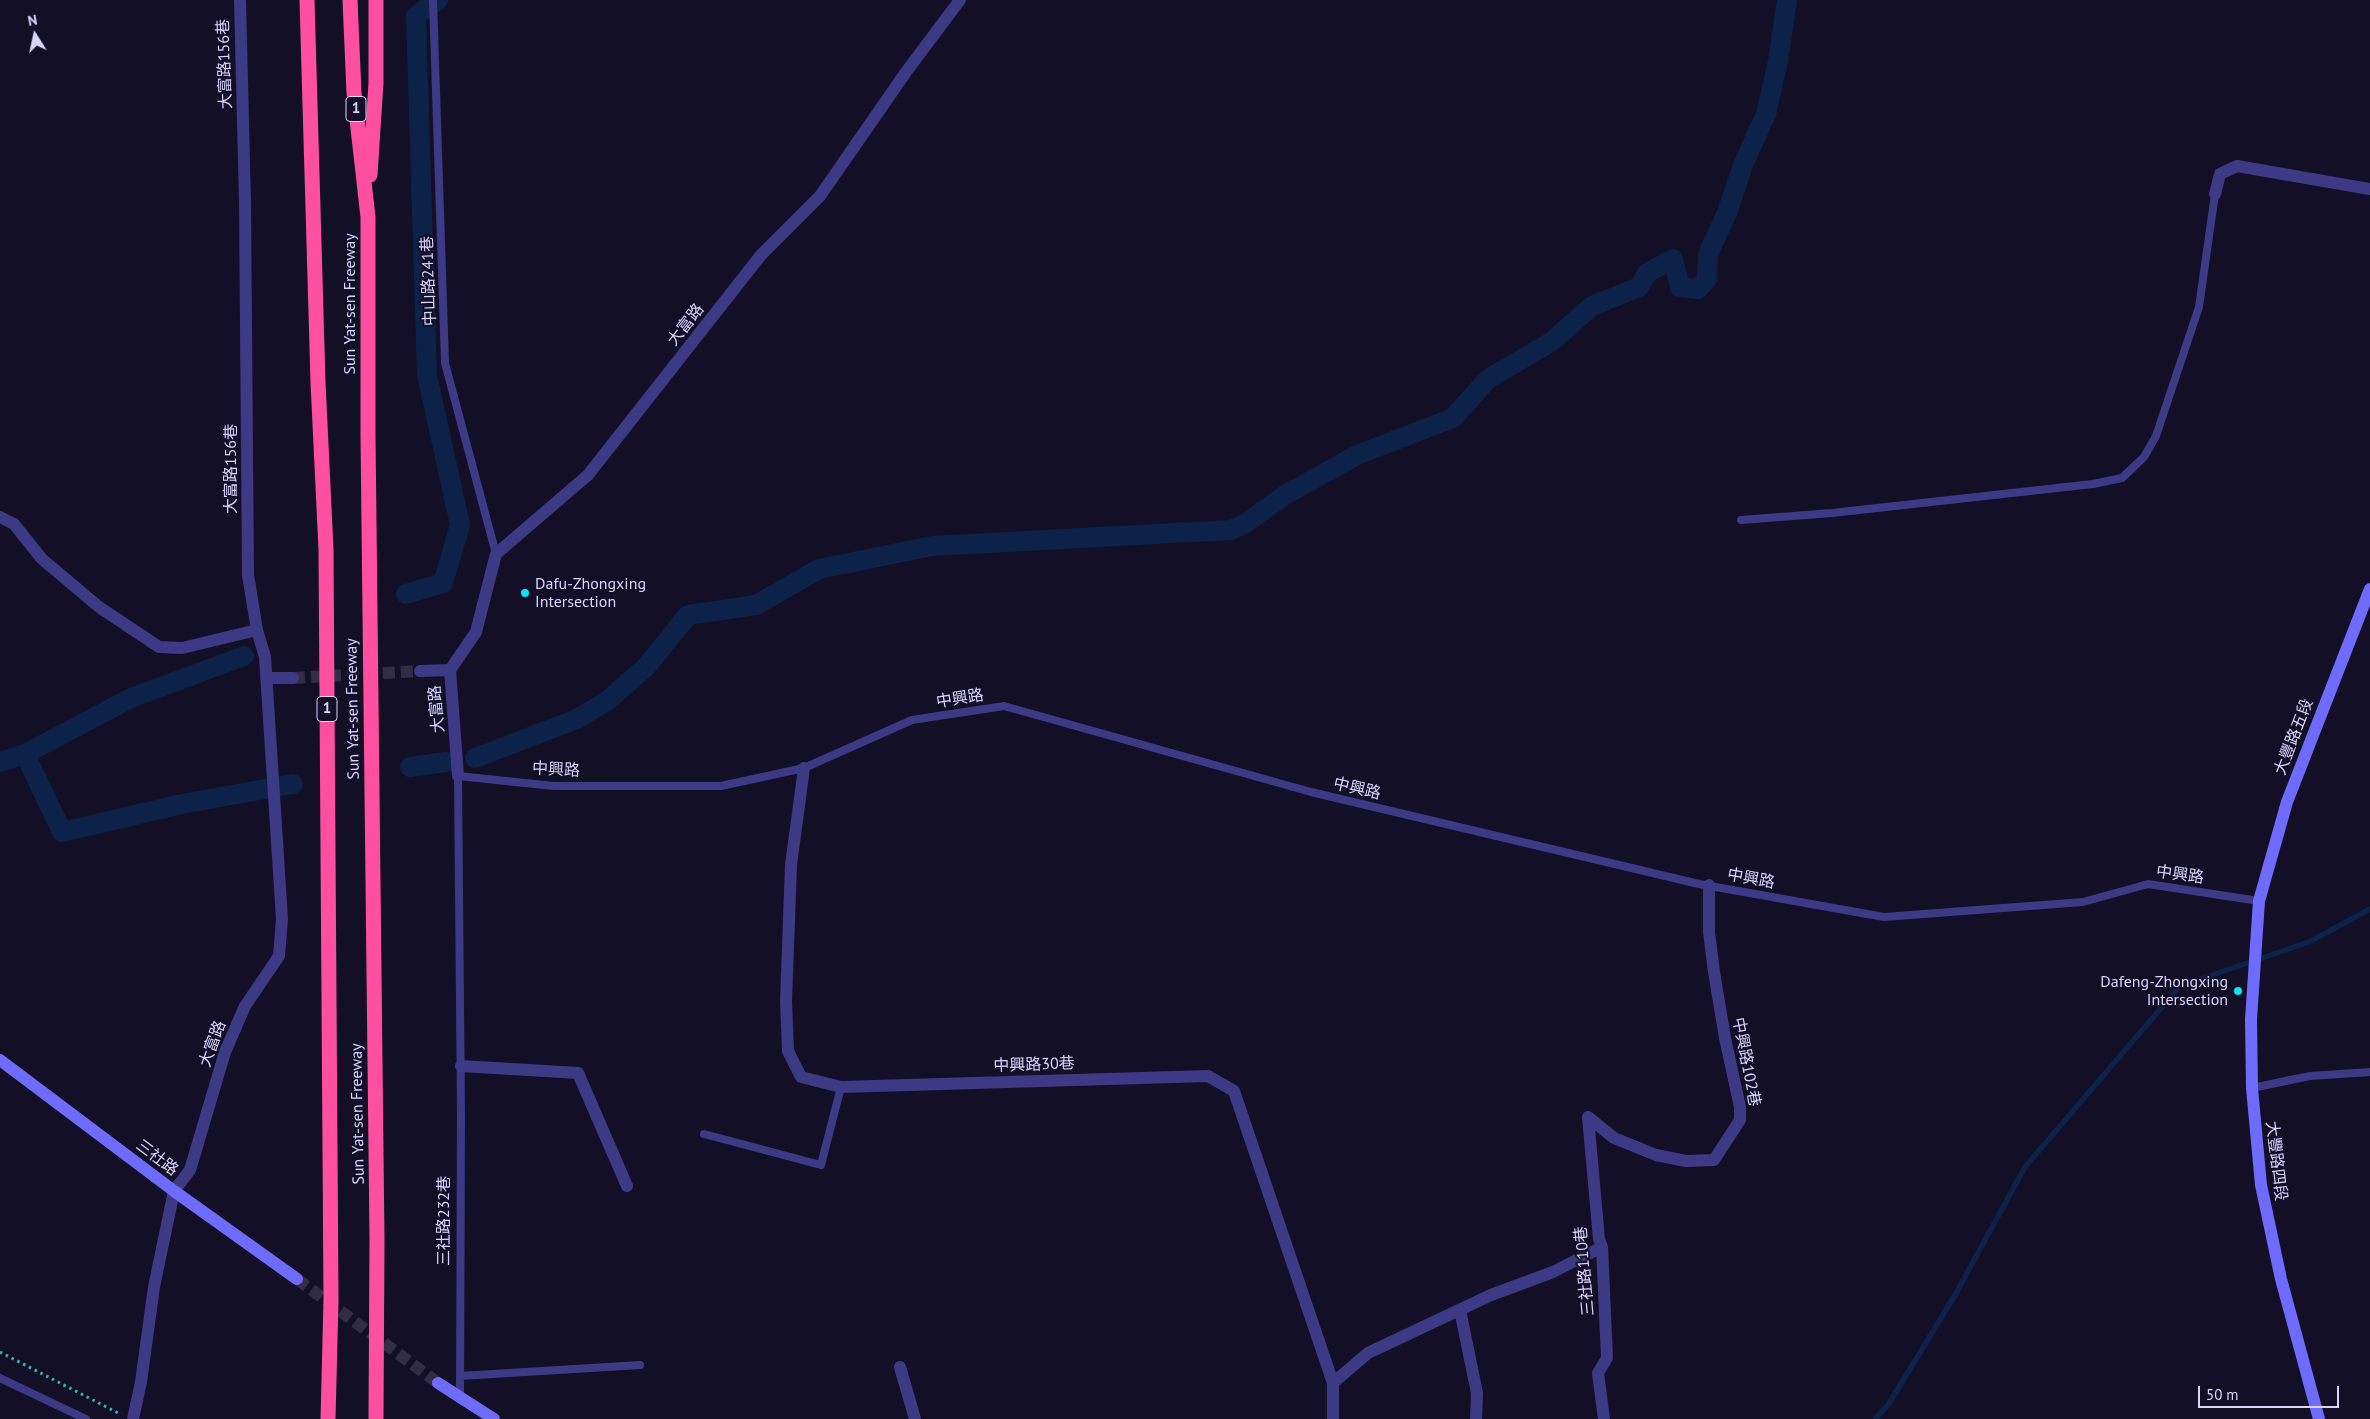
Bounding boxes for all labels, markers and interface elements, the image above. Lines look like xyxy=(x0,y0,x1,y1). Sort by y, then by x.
north arrow xyxy=(10,10,60,60)
text: N xyxy=(26,11,38,30)
street label: 大富路156巷 xyxy=(214,19,236,109)
road number: 1 xyxy=(346,96,366,122)
street label: Sun Yat-sen Freeway xyxy=(340,233,360,375)
street label: 中山路241巷 xyxy=(418,236,440,326)
street label: 大富路 xyxy=(664,300,708,350)
street label: 大富路156巷 xyxy=(221,424,241,514)
place label: Dafu-Zhongxing Intersection xyxy=(535,574,646,612)
marker: Dafu-Zhongxing Intersection xyxy=(519,587,531,599)
street label: Sun Yat-sen Freeway xyxy=(342,638,364,780)
street label: 大富路 xyxy=(425,684,449,734)
street label: 中興路 xyxy=(935,686,985,712)
road number: 1 xyxy=(317,696,337,722)
street label: 大豐路五段 xyxy=(2271,696,2317,778)
street label: 中興路 xyxy=(532,759,580,781)
street label: 中興路 xyxy=(1331,774,1383,804)
street label: 中興路 xyxy=(2155,862,2205,888)
street label: 中興路 xyxy=(1726,865,1776,893)
place label: Dafeng-Zhongxing Intersection xyxy=(2100,972,2228,1010)
marker: Dafeng-Zhongxing Intersection xyxy=(2232,985,2244,997)
street label: 中興路102巷 xyxy=(1728,1016,1764,1108)
street label: 大富路 xyxy=(196,1018,230,1070)
street label: Sun Yat-sen Freeway xyxy=(347,1043,369,1185)
street label: 中興路30巷 xyxy=(993,1054,1075,1076)
street label: 大豐路四段 xyxy=(2262,1120,2290,1202)
street label: 三社路 xyxy=(132,1136,182,1180)
street label: 三社路232巷 xyxy=(434,1176,454,1266)
street label: 三社路110巷 xyxy=(1572,1225,1598,1317)
scale bar xyxy=(2200,1376,2341,1408)
text: 50 m xyxy=(2206,1385,2239,1404)

